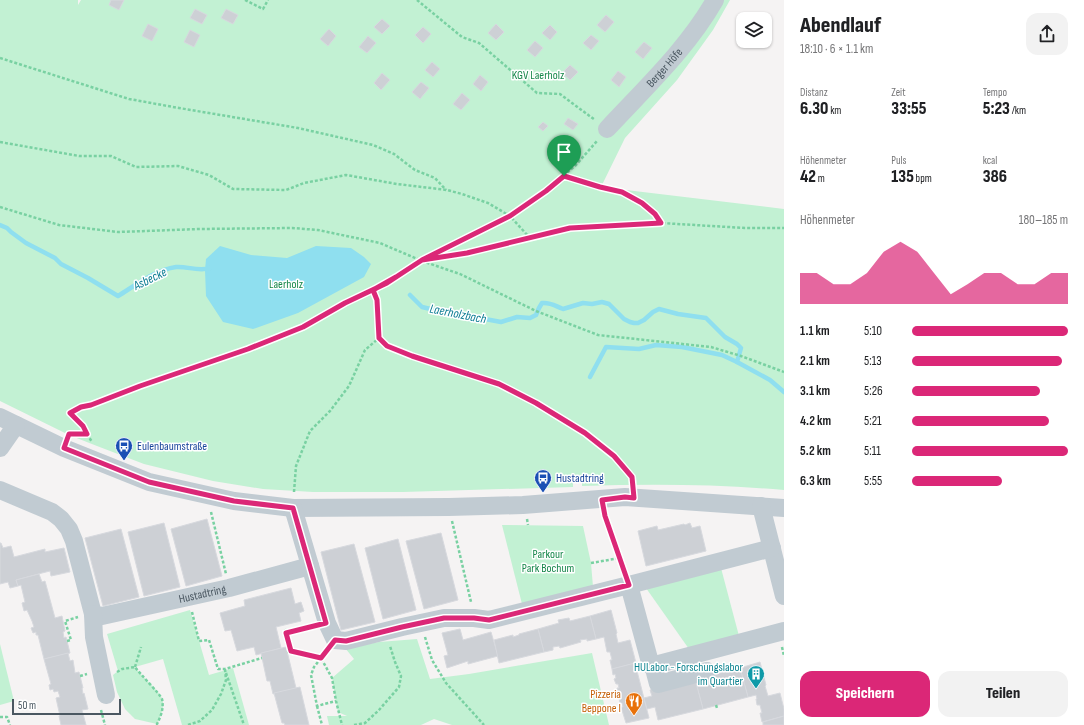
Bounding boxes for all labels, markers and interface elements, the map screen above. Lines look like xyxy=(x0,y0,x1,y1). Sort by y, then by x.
map controls xyxy=(736,12,772,48)
button: layers xyxy=(736,12,772,48)
text: Abendlauf xyxy=(800,12,881,39)
button: share xyxy=(1026,13,1068,55)
text: 18:10 · 6 × 1.1 km xyxy=(800,41,873,57)
street label: Berger Höfe xyxy=(643,45,686,90)
park label: KGV Laerholz xyxy=(512,68,565,83)
text: Distanz xyxy=(800,86,828,99)
text: Zeit xyxy=(891,86,906,99)
text: Tempo xyxy=(983,86,1007,99)
text: 6.30 xyxy=(800,99,828,119)
text: 33:55 xyxy=(891,99,927,119)
text: 5:23 xyxy=(983,99,1010,119)
text: km xyxy=(828,104,841,117)
text: /km xyxy=(1010,104,1026,117)
pin xyxy=(547,135,581,176)
icon: arrive xyxy=(553,141,575,163)
text: Höhenmeter xyxy=(800,154,846,167)
text: Puls xyxy=(891,154,907,167)
text: kcal xyxy=(983,154,997,167)
text: 42 xyxy=(800,167,816,187)
text: 135 xyxy=(891,167,914,187)
text: 386 xyxy=(983,167,1007,187)
text: m xyxy=(816,172,825,185)
text: bpm xyxy=(914,172,932,185)
text: Höhenmeter xyxy=(800,212,855,228)
text: 180–185 m xyxy=(1019,212,1068,228)
water label: Asbecke xyxy=(130,264,169,294)
park label: Laerholz xyxy=(269,277,304,292)
water label: Laerholzbach xyxy=(428,301,488,327)
text: 1.1 km xyxy=(800,323,830,339)
text: 5:10 xyxy=(864,323,882,339)
text: 2.1 km xyxy=(800,353,830,369)
text: 5:13 xyxy=(864,353,882,369)
text: 3.1 km xyxy=(800,383,830,399)
text: 5:26 xyxy=(864,383,883,399)
text: 4.2 km xyxy=(800,413,831,429)
text: 5:21 xyxy=(864,413,882,429)
bus stop icon: Eulenbaumstraße xyxy=(114,436,134,461)
place label: Eulenbaumstraße xyxy=(137,439,207,454)
text: 5.2 km xyxy=(800,443,831,459)
text: 5:11 xyxy=(864,443,881,459)
bus stop icon: Hustadtring xyxy=(533,468,553,493)
place label: Hustadtring xyxy=(556,471,604,486)
text: 6.3 km xyxy=(800,473,831,489)
text: 5:55 xyxy=(864,473,882,489)
park label: Parkour Park Bochum xyxy=(522,547,575,576)
street label: Hustadtring xyxy=(177,581,228,606)
place label: HULabor - Forschungslabor im Quartier xyxy=(634,660,744,689)
building icon: HULabor - Forschungslabor im Quartier xyxy=(746,664,766,689)
button: Speichern xyxy=(800,671,930,717)
button: Teilen xyxy=(938,671,1068,717)
place label: Pizzeria Beppone I xyxy=(582,687,621,716)
restaurant icon: Pizzeria Beppone I xyxy=(624,691,644,716)
scale bar xyxy=(12,697,121,716)
text: 50 m xyxy=(18,699,36,712)

